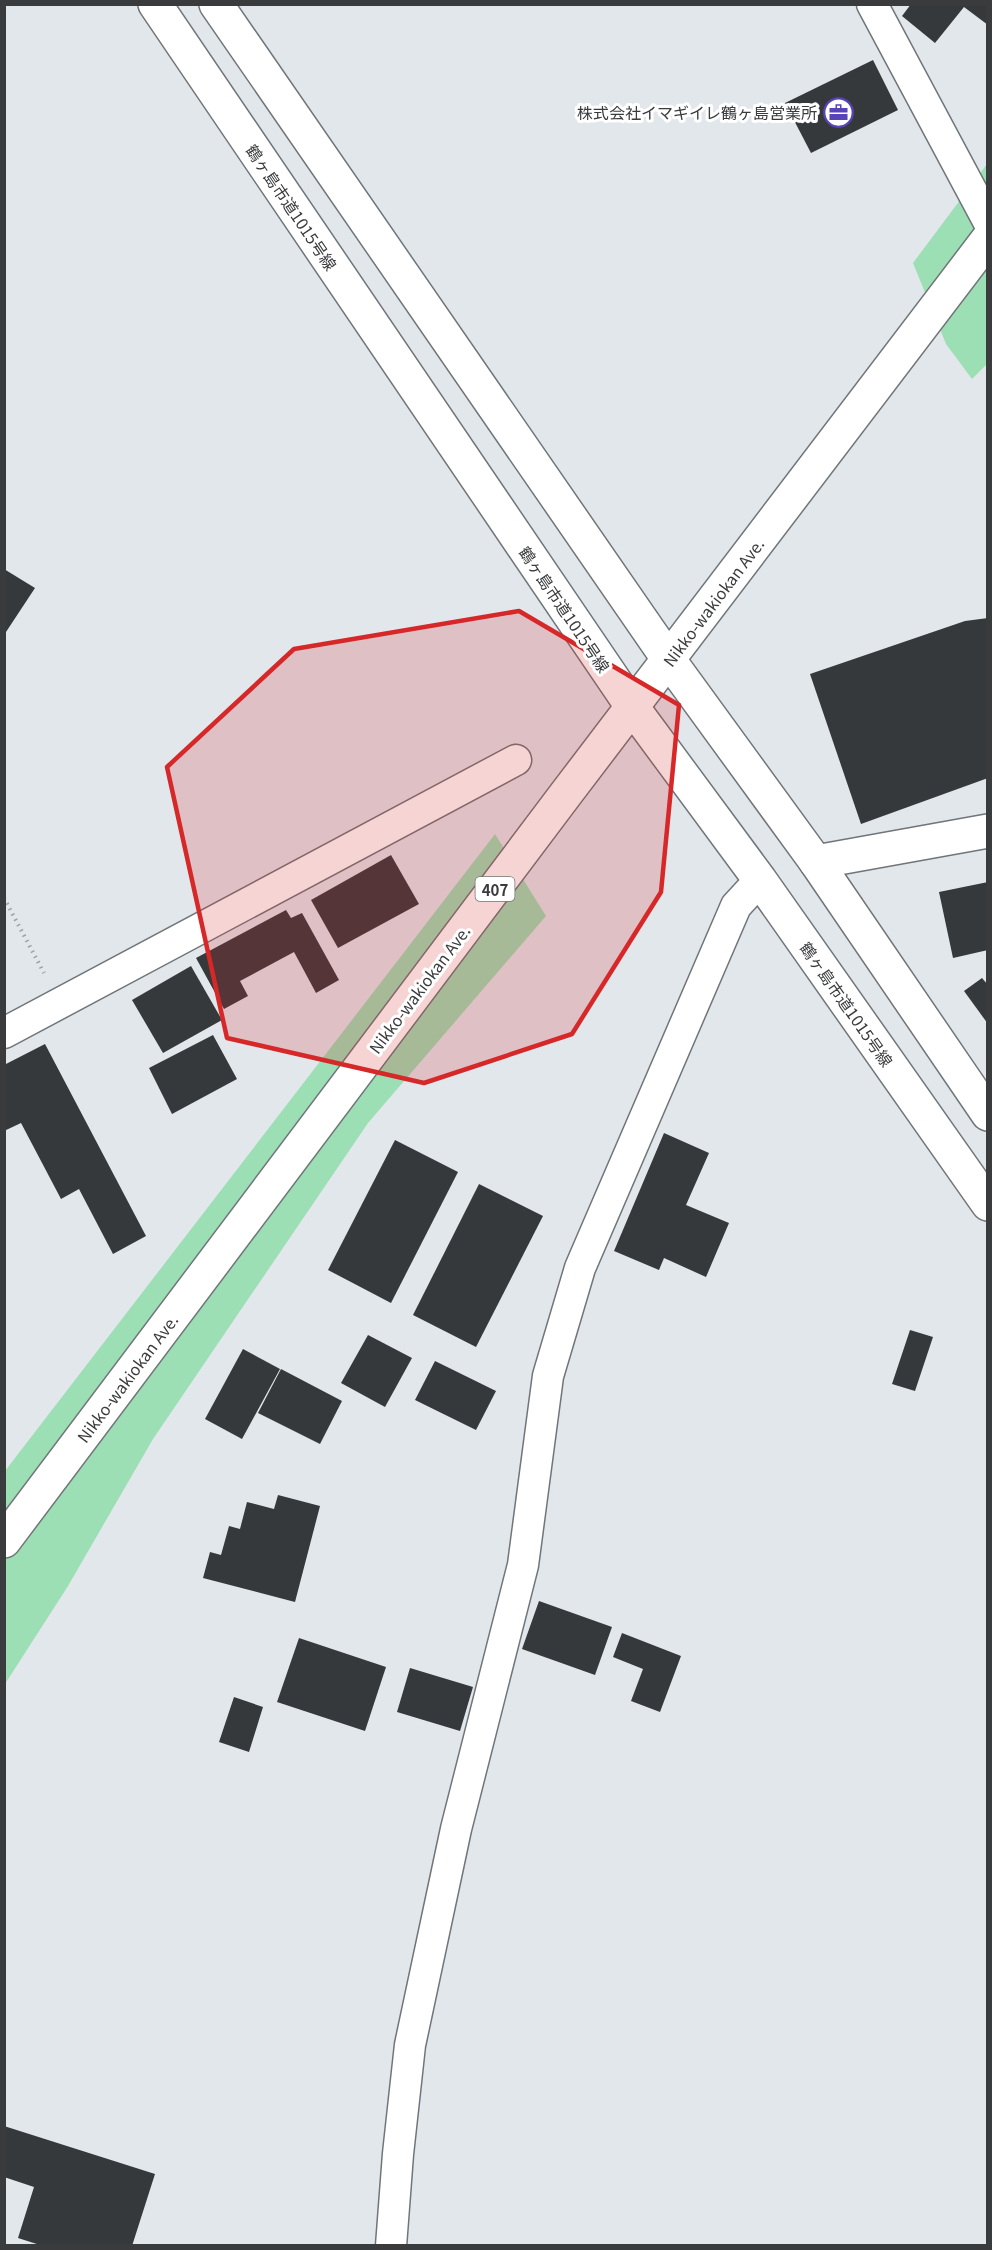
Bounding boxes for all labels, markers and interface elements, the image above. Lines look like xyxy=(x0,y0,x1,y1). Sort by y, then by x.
office icon: 株式会社イマギイレ鶴ヶ島営業所 xyxy=(822,96,854,128)
place label: 株式会社イマギイレ鶴ヶ島営業所 xyxy=(577,100,817,124)
street label: 鶴ヶ島市道1015号線 xyxy=(241,139,343,275)
street label: Nikko-wakiokan Ave. xyxy=(657,533,769,671)
street label: 鶴ヶ島市道1015号線 xyxy=(514,541,616,677)
road number: 407 xyxy=(476,877,514,901)
street label: Nikko-wakiokan Ave. xyxy=(363,920,475,1058)
street label: 鶴ヶ島市道1015号線 xyxy=(795,937,899,1071)
street label: Nikko-wakiokan Ave. xyxy=(71,1309,183,1447)

